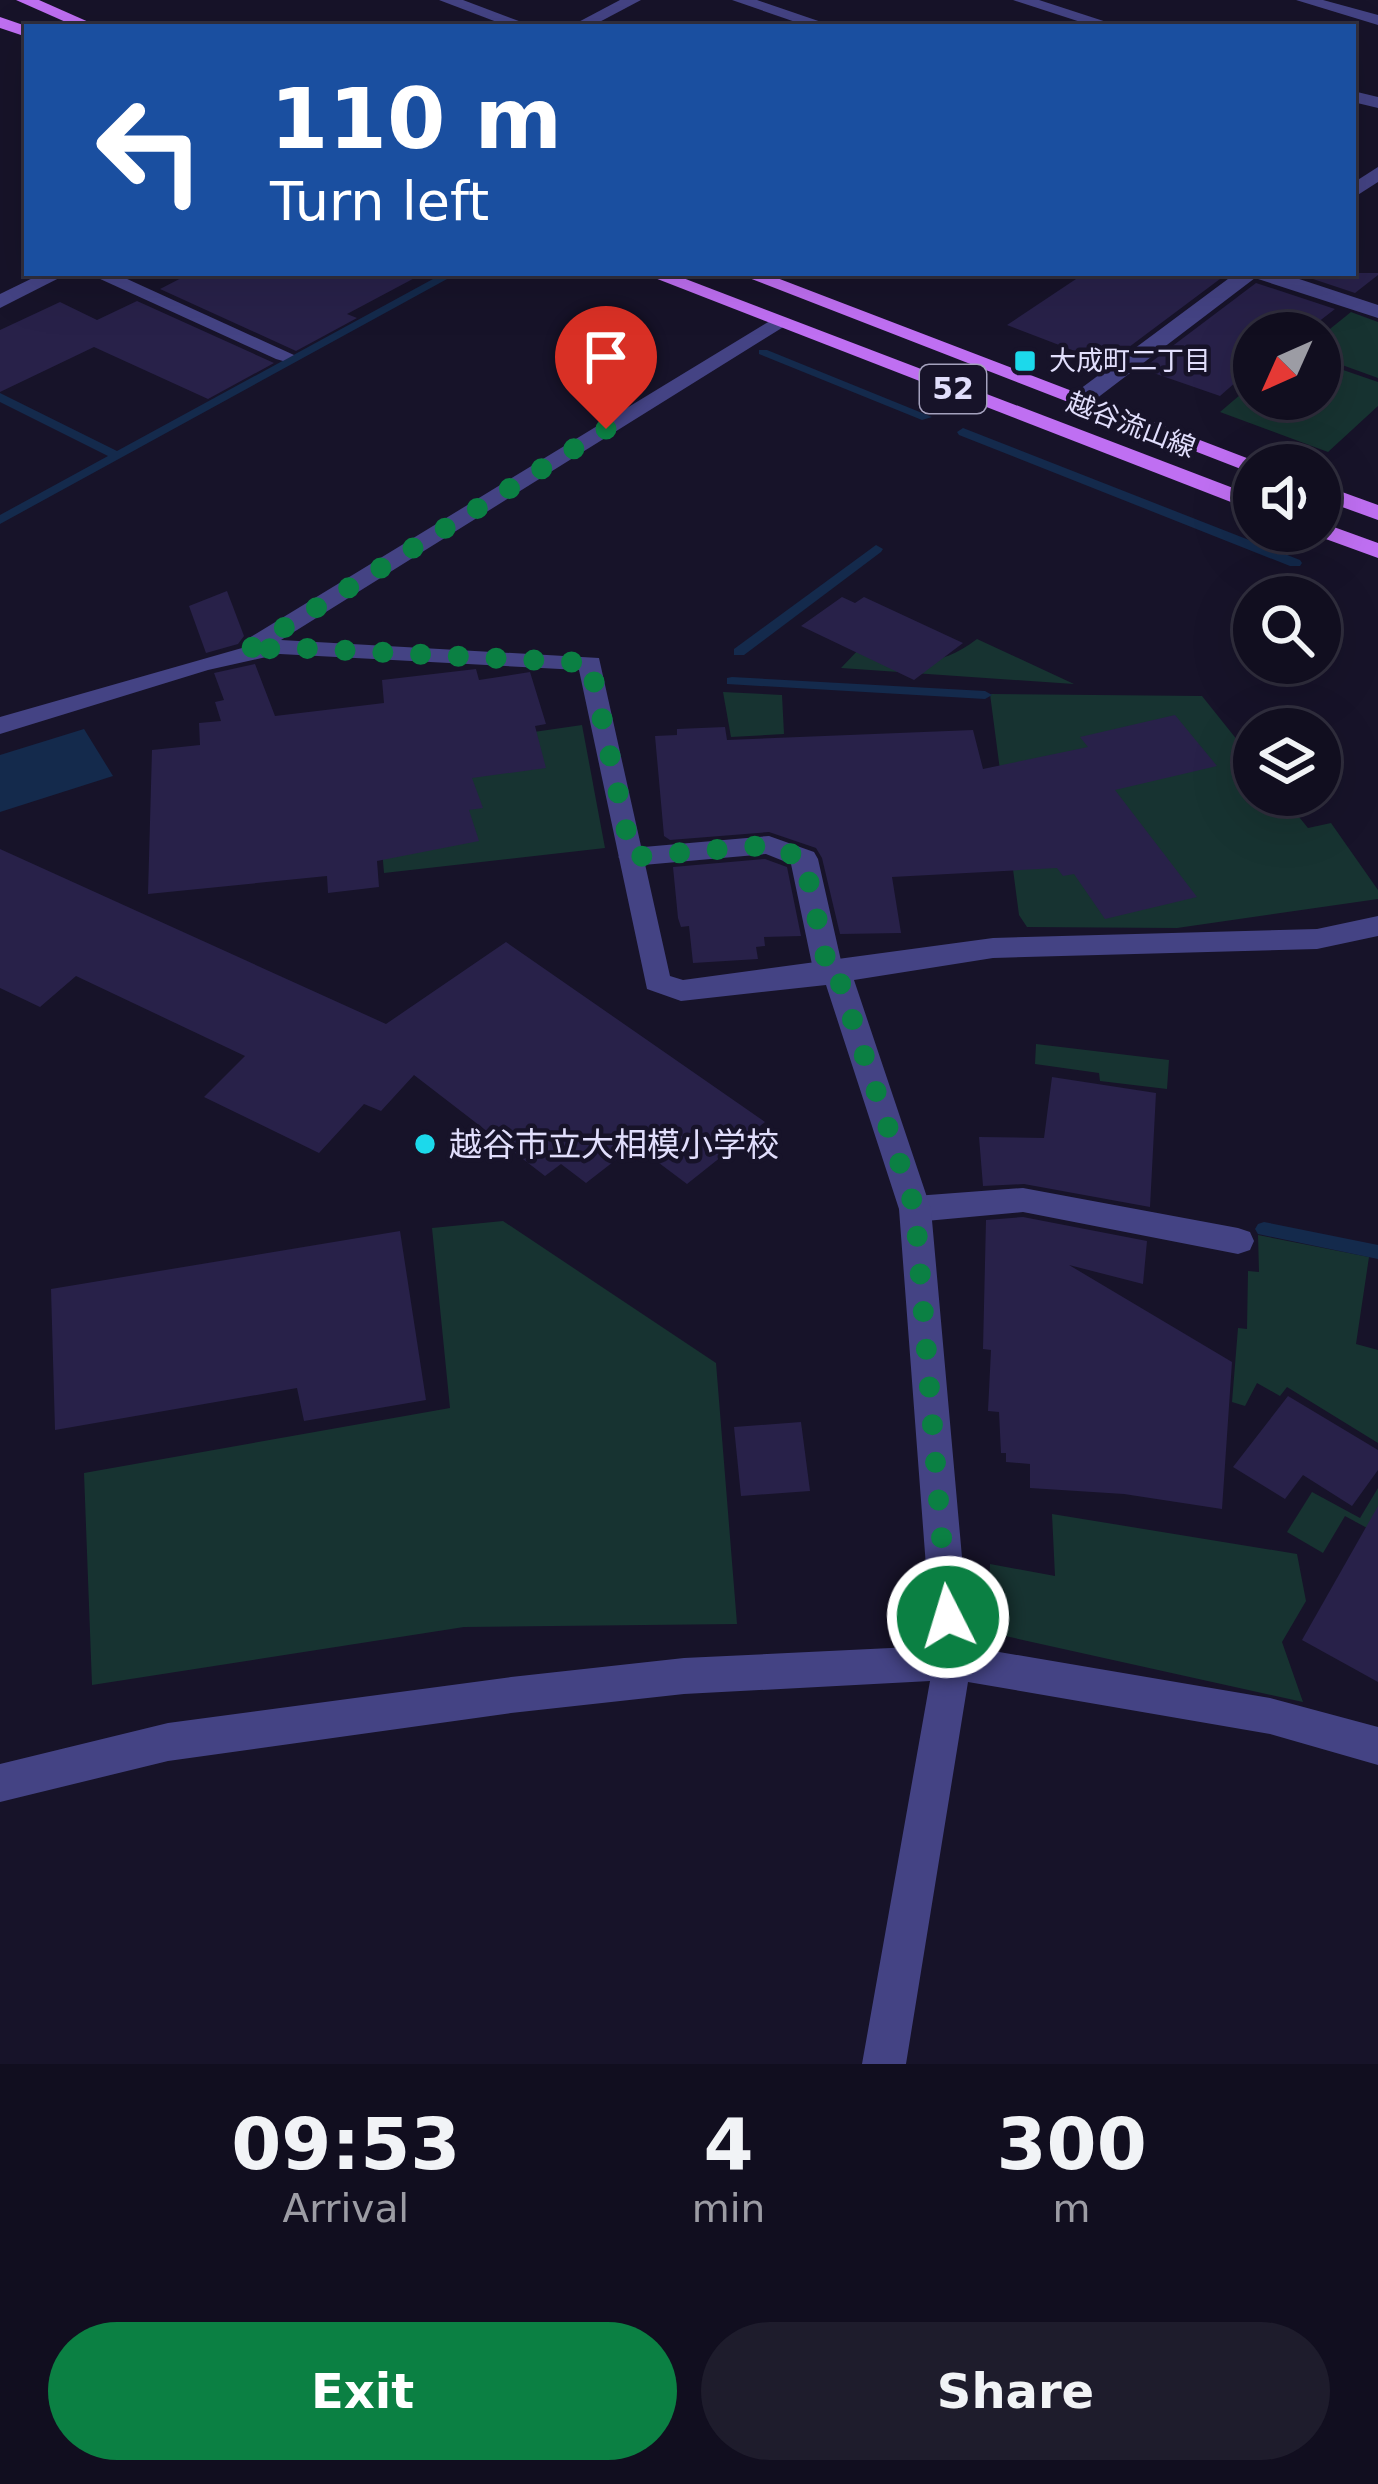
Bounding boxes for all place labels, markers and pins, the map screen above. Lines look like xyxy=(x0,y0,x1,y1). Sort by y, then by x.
pin xyxy=(555,306,657,429)
place label: 大成町二丁目 xyxy=(1049,345,1211,376)
marker: 大成町二丁目 xyxy=(1012,348,1038,374)
place label: 越谷市立大相模小学校 xyxy=(449,1125,779,1164)
marker: 越谷市立大相模小学校 xyxy=(412,1131,438,1157)

